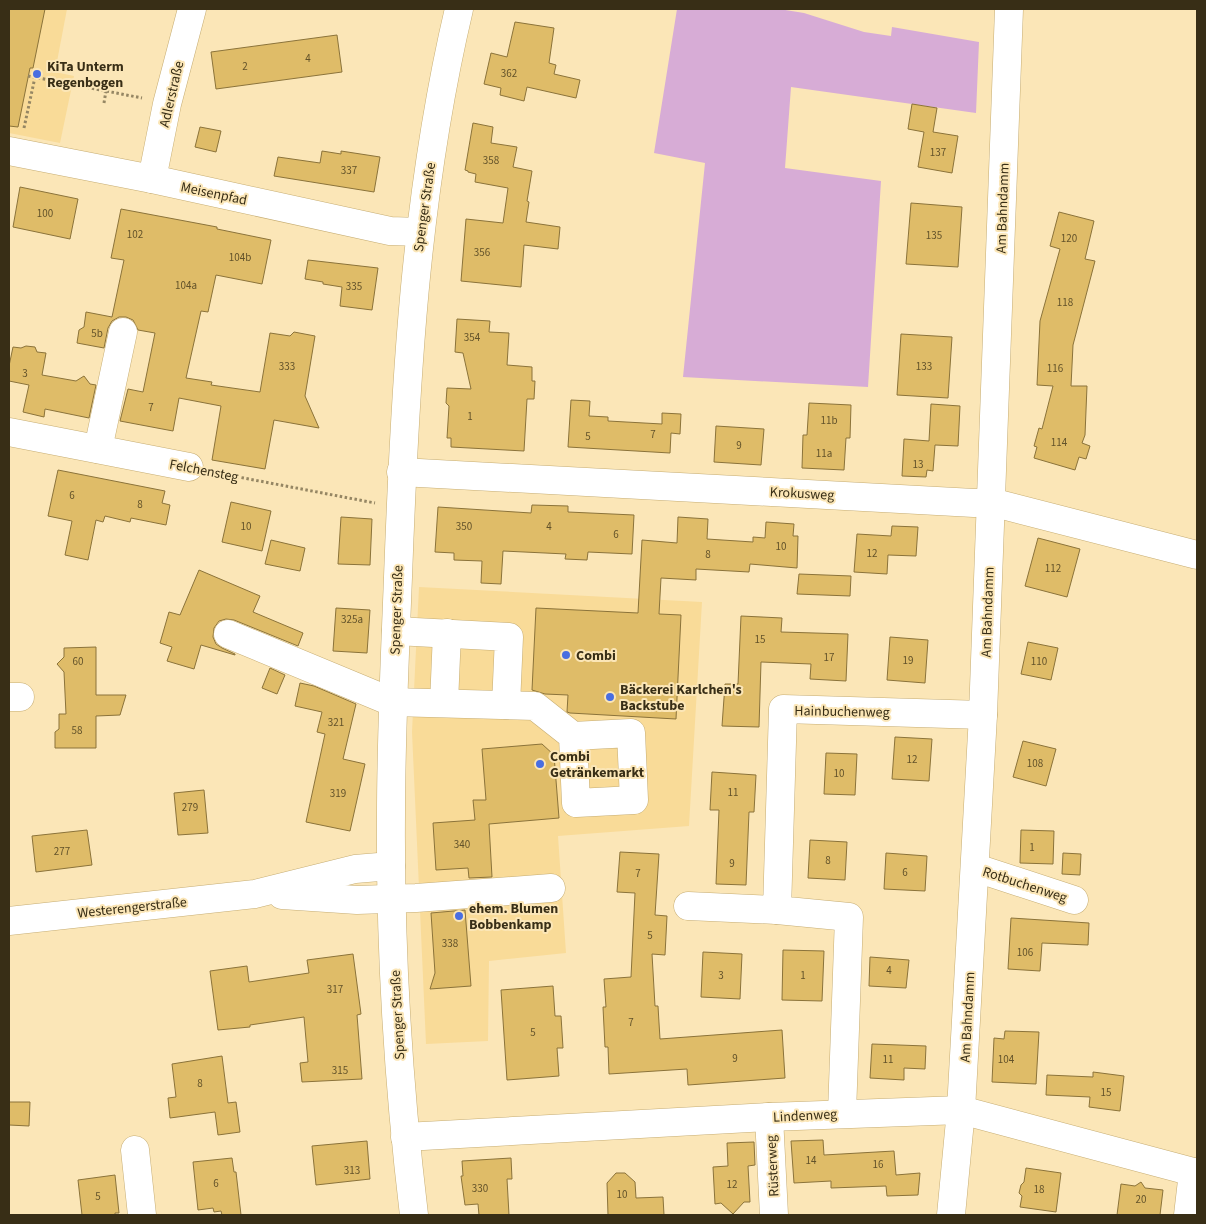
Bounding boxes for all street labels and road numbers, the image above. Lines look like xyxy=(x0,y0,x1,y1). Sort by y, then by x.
street label: Adlerstraße xyxy=(155,59,189,129)
street label: Spenger Straße xyxy=(409,161,441,253)
street label: Am Bahndamm xyxy=(991,162,1015,254)
street label: Meisenpfad xyxy=(179,177,249,211)
street label: Felchensteg xyxy=(168,455,240,487)
street label: Krokusweg xyxy=(769,482,835,506)
street label: Spenger Straße xyxy=(385,565,409,655)
street label: Am Bahndamm xyxy=(976,566,1000,658)
street label: Hainbuchenweg xyxy=(794,701,890,723)
street label: Rotbuchenweg xyxy=(980,862,1070,908)
street label: Westerengerstraße xyxy=(76,892,188,924)
street label: Spenger Straße xyxy=(386,970,410,1060)
street label: Am Bahndamm xyxy=(956,971,980,1063)
street label: Lindenweg xyxy=(772,1104,838,1128)
street label: Rüsterweg xyxy=(761,1135,785,1197)

